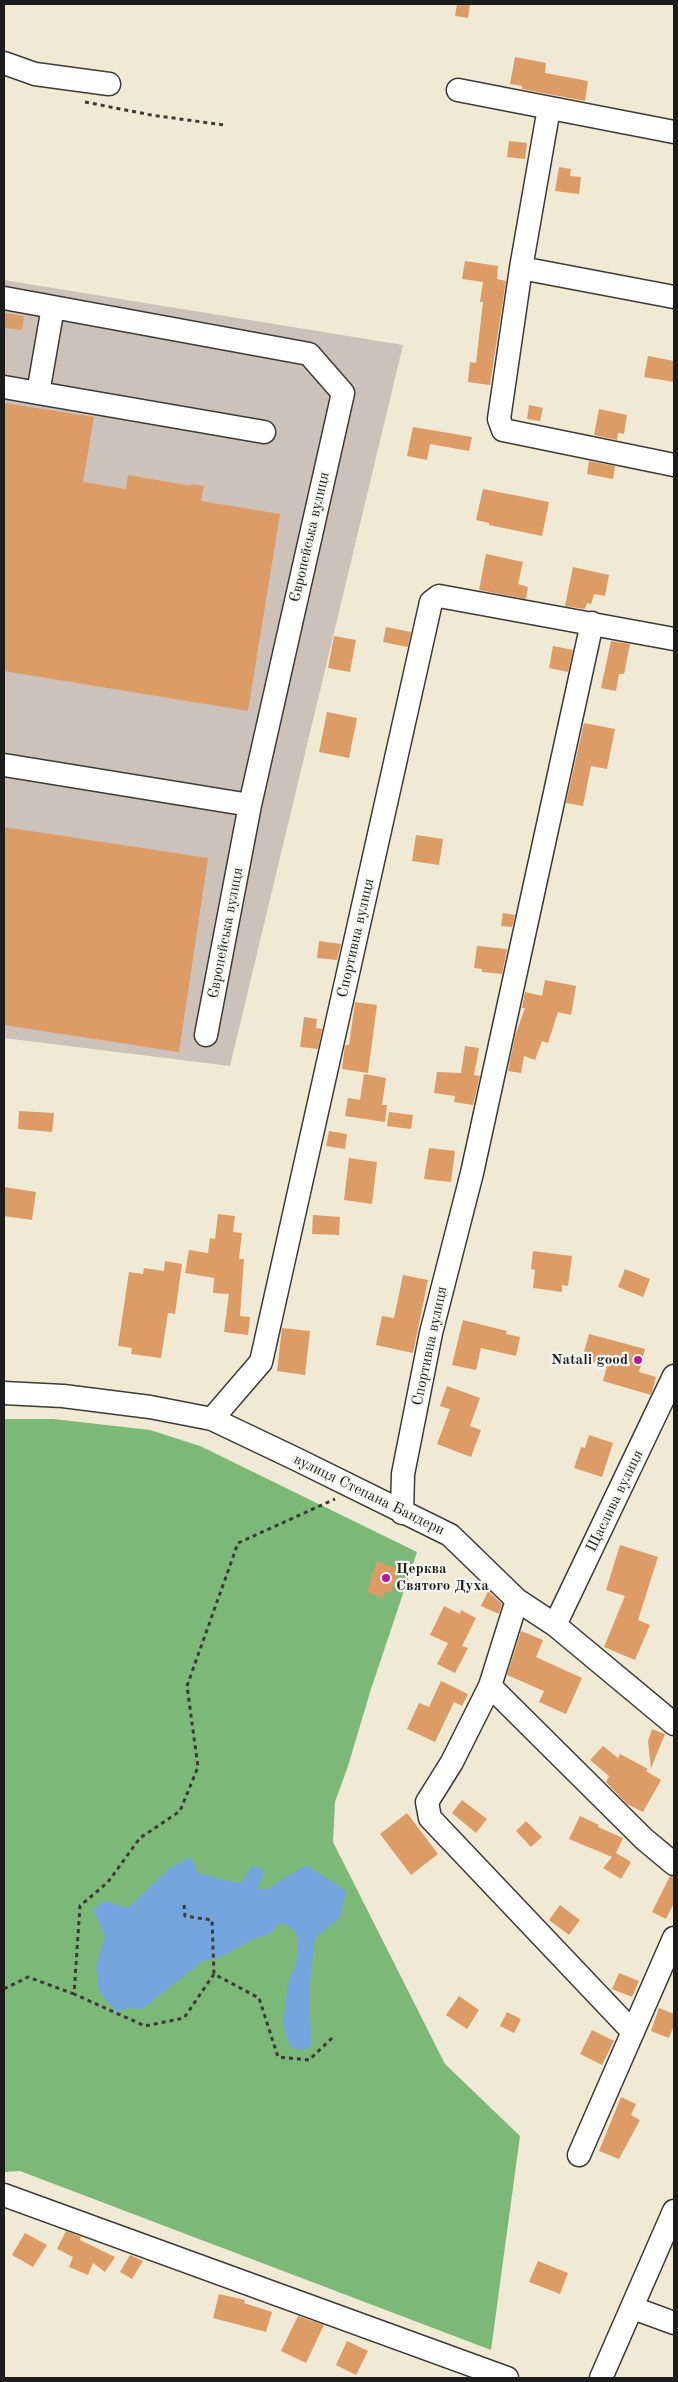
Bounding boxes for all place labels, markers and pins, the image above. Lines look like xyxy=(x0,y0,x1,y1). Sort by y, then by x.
place label: Natali good xyxy=(551,1351,628,1369)
marker: Natali good xyxy=(632,1354,644,1366)
place label: Церква Святого Духа xyxy=(396,1560,489,1595)
marker: Церква Святого Духа xyxy=(380,1572,392,1584)

